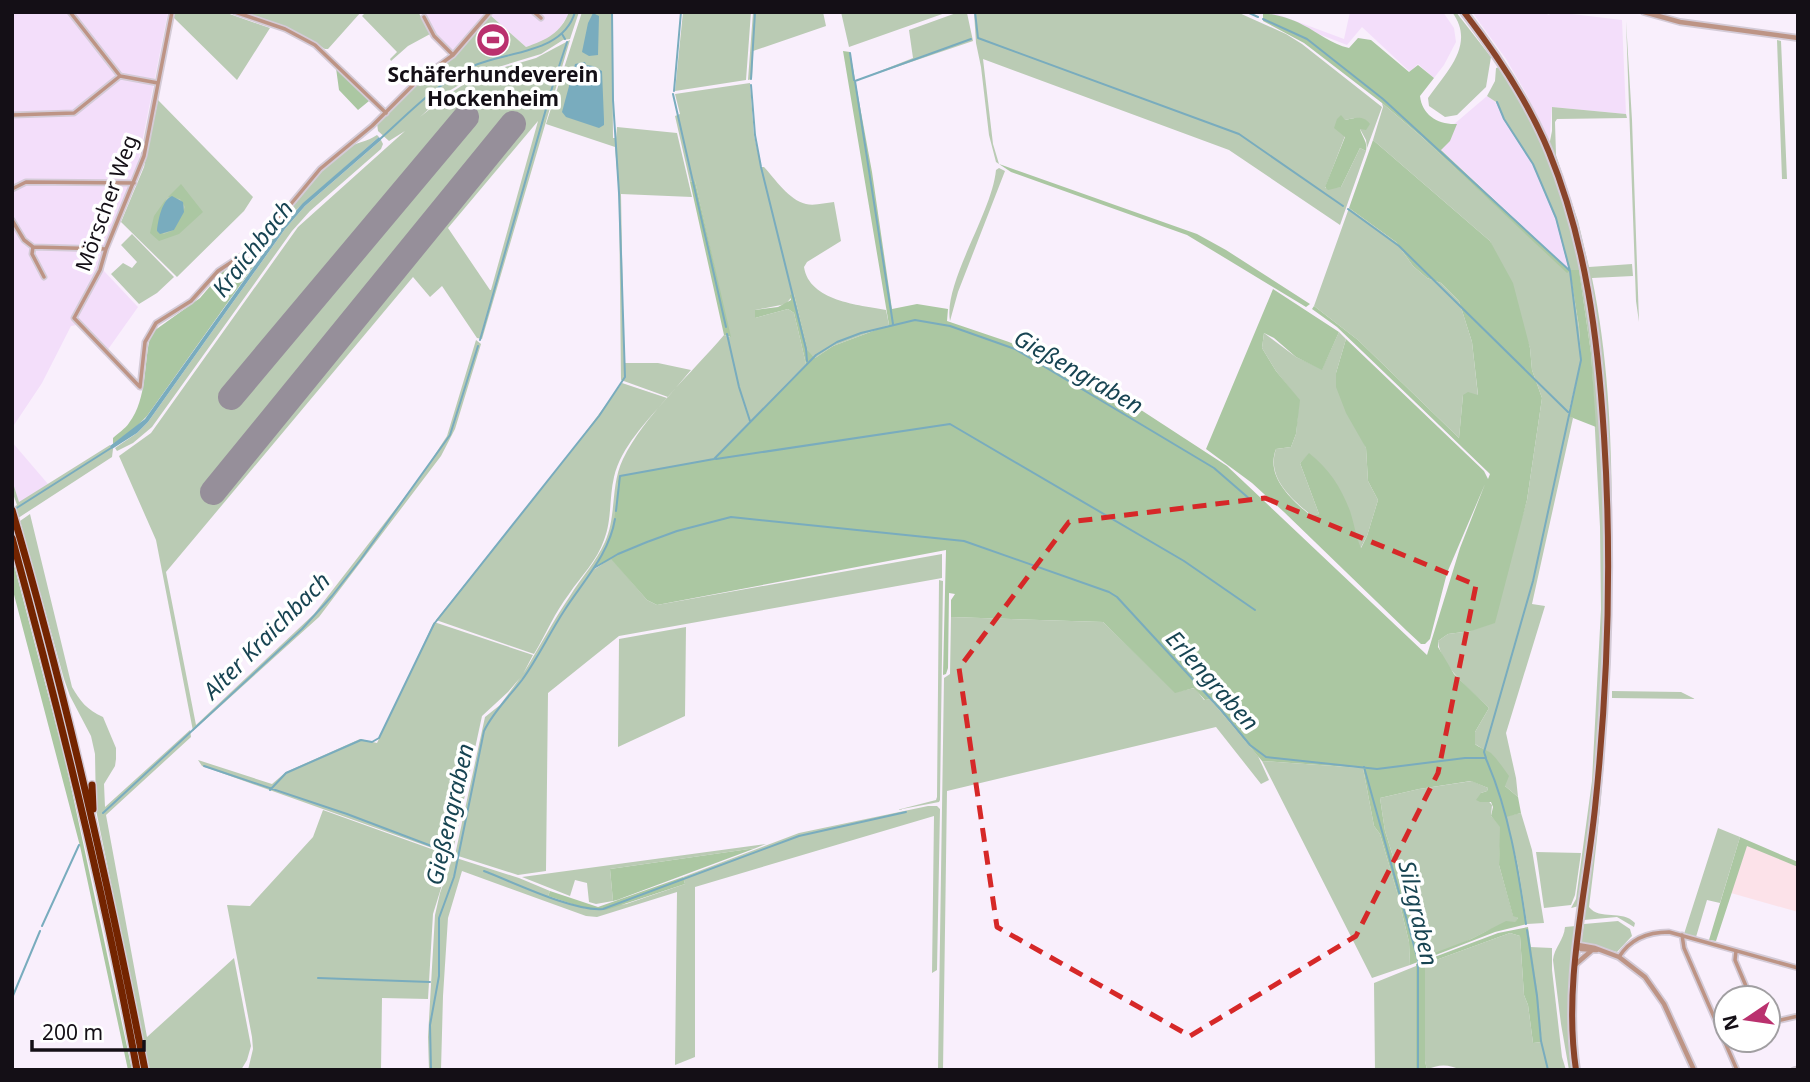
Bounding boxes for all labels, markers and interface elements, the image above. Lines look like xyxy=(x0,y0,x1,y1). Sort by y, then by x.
sports icon: Schäferhundeverein Hockenheim xyxy=(474,21,512,59)
place label: Schäferhundeverein Hockenheim xyxy=(388,60,599,112)
street label: Mörscher Weg xyxy=(68,131,144,275)
water label: Kraichbach xyxy=(204,193,300,303)
water label: Gießengraben xyxy=(1008,321,1150,421)
water label: Alter Kraichbach xyxy=(194,564,337,707)
water label: Erlengraben xyxy=(1159,623,1267,737)
water label: Gießengraben xyxy=(417,740,481,888)
water label: Silzgraben xyxy=(1391,857,1447,969)
north arrow xyxy=(1712,984,1782,1054)
scale bar xyxy=(32,1009,144,1052)
text: N xyxy=(1716,1012,1745,1033)
text: 200 m xyxy=(42,1018,103,1046)

